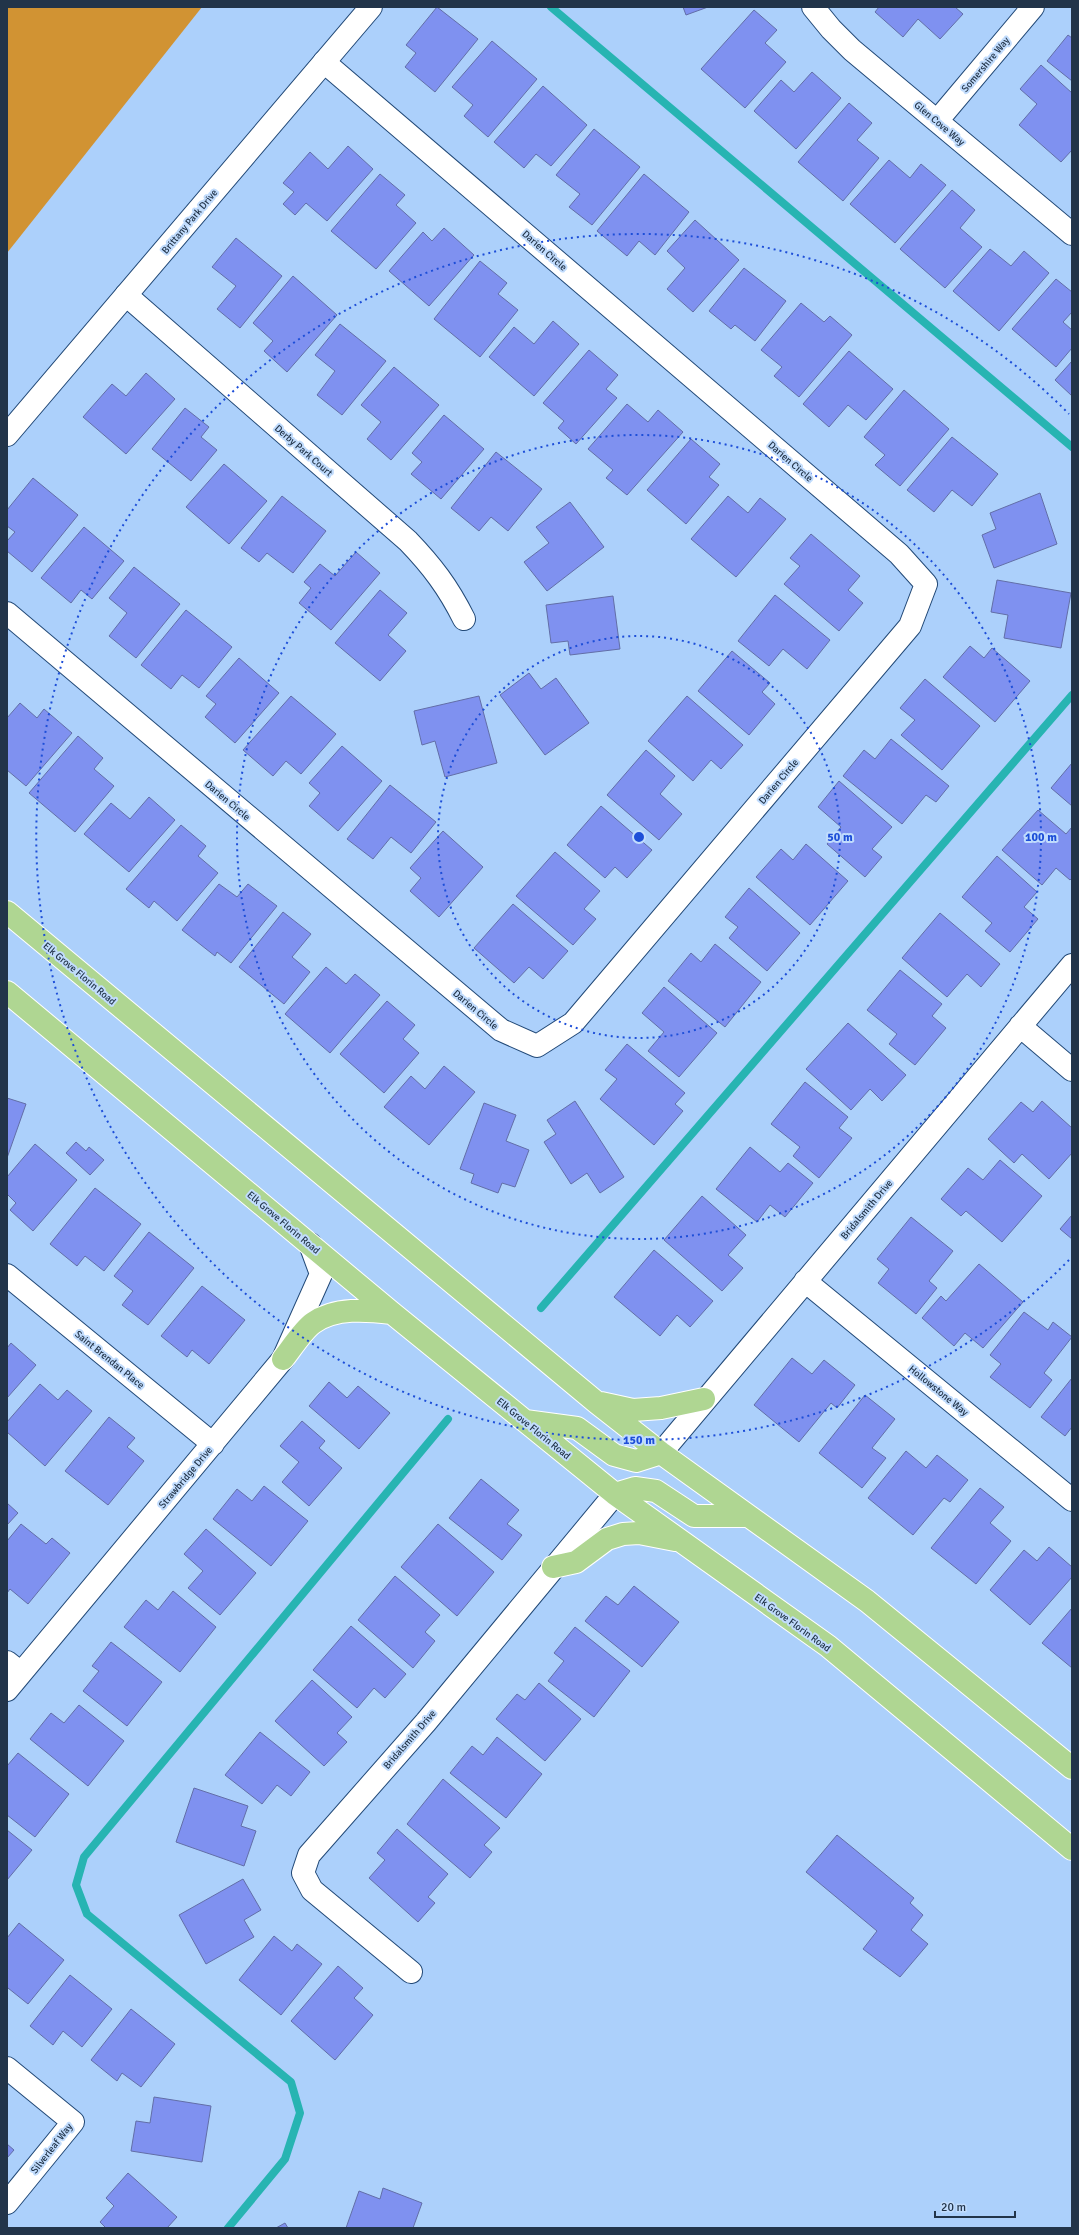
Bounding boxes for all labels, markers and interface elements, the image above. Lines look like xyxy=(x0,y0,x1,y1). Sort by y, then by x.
street label: Somershire Way xyxy=(959,34,1013,95)
street label: Glen Cove Way xyxy=(912,99,967,149)
street label: Brittany Park Drive xyxy=(159,187,220,256)
street label: Darien Circle xyxy=(519,228,569,273)
street label: Derby Park Court xyxy=(272,422,335,479)
street label: Darien Circle xyxy=(765,439,815,484)
street label: Darien Circle xyxy=(756,757,801,807)
street label: Darien Circle xyxy=(202,778,252,823)
centre of rings xyxy=(632,830,646,844)
text: 50 m xyxy=(827,830,853,845)
text: 100 m xyxy=(1025,830,1057,845)
street label: Elk Grove Florin Road xyxy=(41,940,118,1008)
street label: Darien Circle xyxy=(450,987,500,1032)
street label: Bridalsmith Drive xyxy=(838,1177,895,1242)
street label: Elk Grove Florin Road xyxy=(245,1189,322,1257)
street label: Saint Brendan Place xyxy=(72,1328,146,1391)
street label: Hollowstone Way xyxy=(906,1363,971,1419)
street label: Elk Grove Florin Road xyxy=(494,1395,573,1462)
text: 150 m xyxy=(623,1433,655,1448)
street label: Strawbridge Drive xyxy=(156,1444,215,1511)
street label: Elk Grove Florin Road xyxy=(752,1591,833,1655)
street label: Bridalsmith Drive xyxy=(381,1708,439,1772)
street label: Silverleaf Way xyxy=(28,2121,75,2176)
scale bar xyxy=(935,2193,1015,2219)
text: 20 m xyxy=(941,2200,966,2215)

